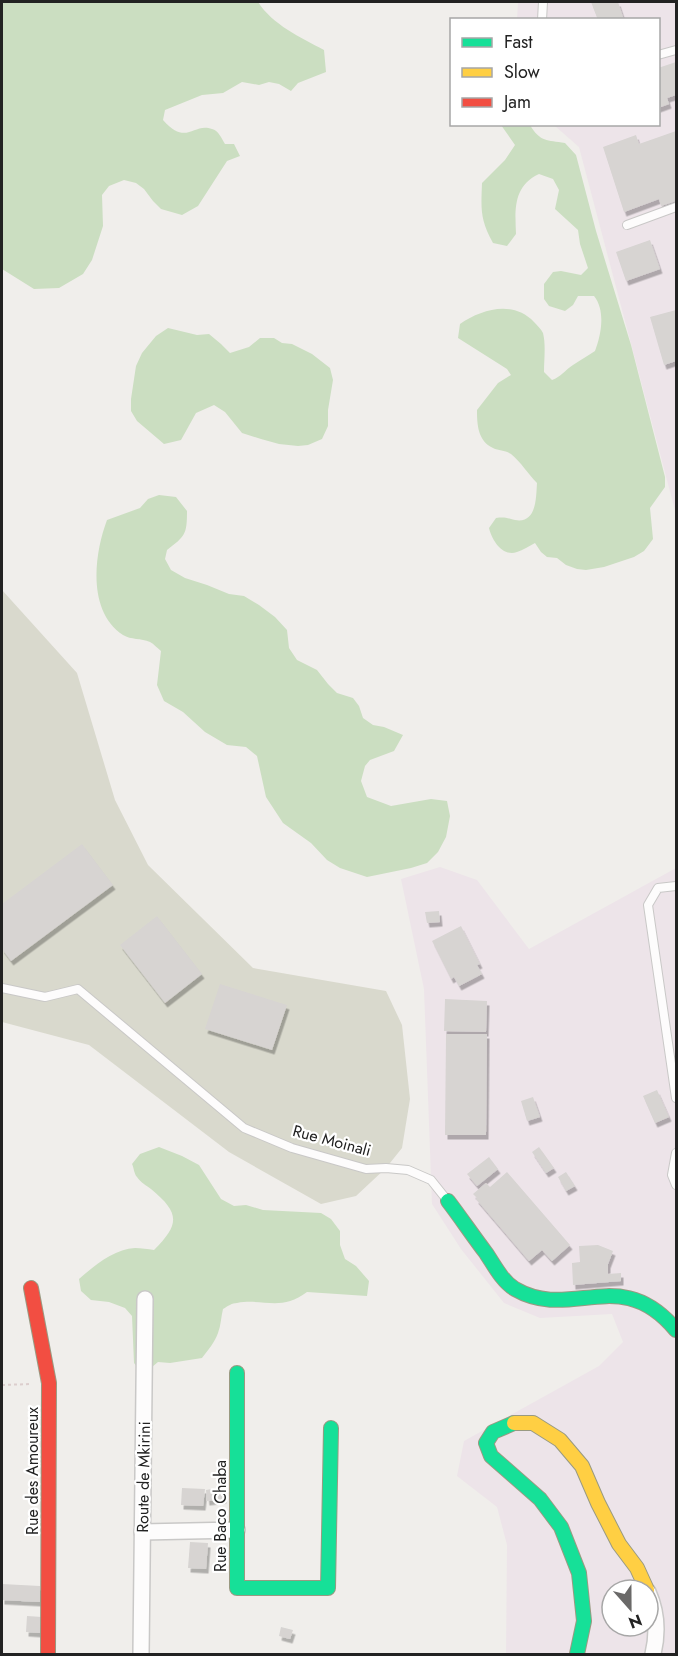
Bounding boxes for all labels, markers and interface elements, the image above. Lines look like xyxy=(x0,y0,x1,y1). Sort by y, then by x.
legend xyxy=(450,18,660,126)
text: Fast xyxy=(504,29,533,55)
text: Slow xyxy=(504,59,541,85)
text: Jam xyxy=(502,89,531,115)
street label: Rue Moinali xyxy=(290,1119,374,1162)
street label: Rue des Amoureux xyxy=(21,1407,44,1535)
street label: Route de Mkirini xyxy=(131,1421,156,1533)
street label: Rue Baco Chaba xyxy=(209,1460,232,1572)
north arrow xyxy=(600,1578,660,1638)
text: N xyxy=(625,1609,645,1635)

